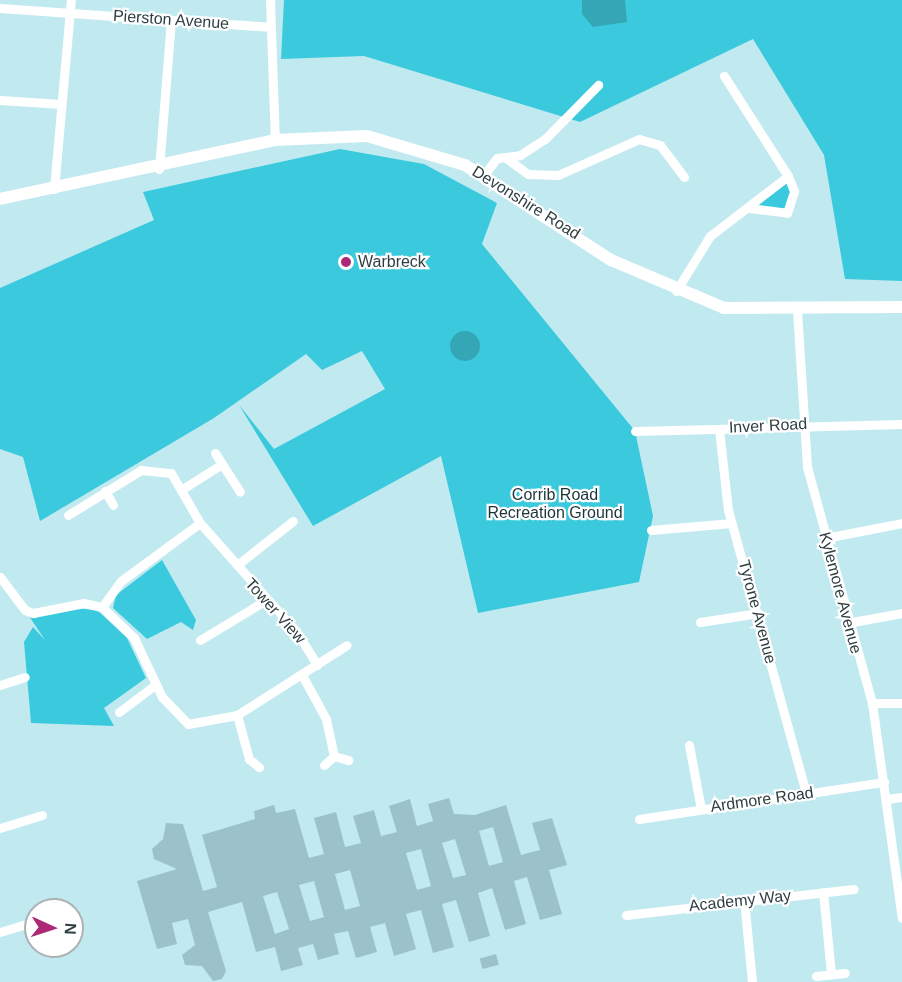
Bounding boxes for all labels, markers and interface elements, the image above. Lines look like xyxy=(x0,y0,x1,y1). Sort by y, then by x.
street label: Pierston Avenue xyxy=(112,6,230,34)
street label: Devonshire Road xyxy=(468,162,584,244)
place label: Warbreck xyxy=(358,252,426,272)
marker: Warbreck xyxy=(339,255,353,269)
street label: Inver Road xyxy=(728,414,808,438)
park label: Corrib Road Recreation Ground xyxy=(487,485,623,523)
street label: Kylemore Avenue xyxy=(814,530,866,656)
street label: Tyrone Avenue xyxy=(734,558,780,666)
street label: Tower View xyxy=(241,574,309,648)
street label: Ardmore Road xyxy=(709,783,815,817)
street label: Academy Way xyxy=(688,886,792,916)
north arrow xyxy=(24,898,84,958)
text: N xyxy=(62,923,79,935)

